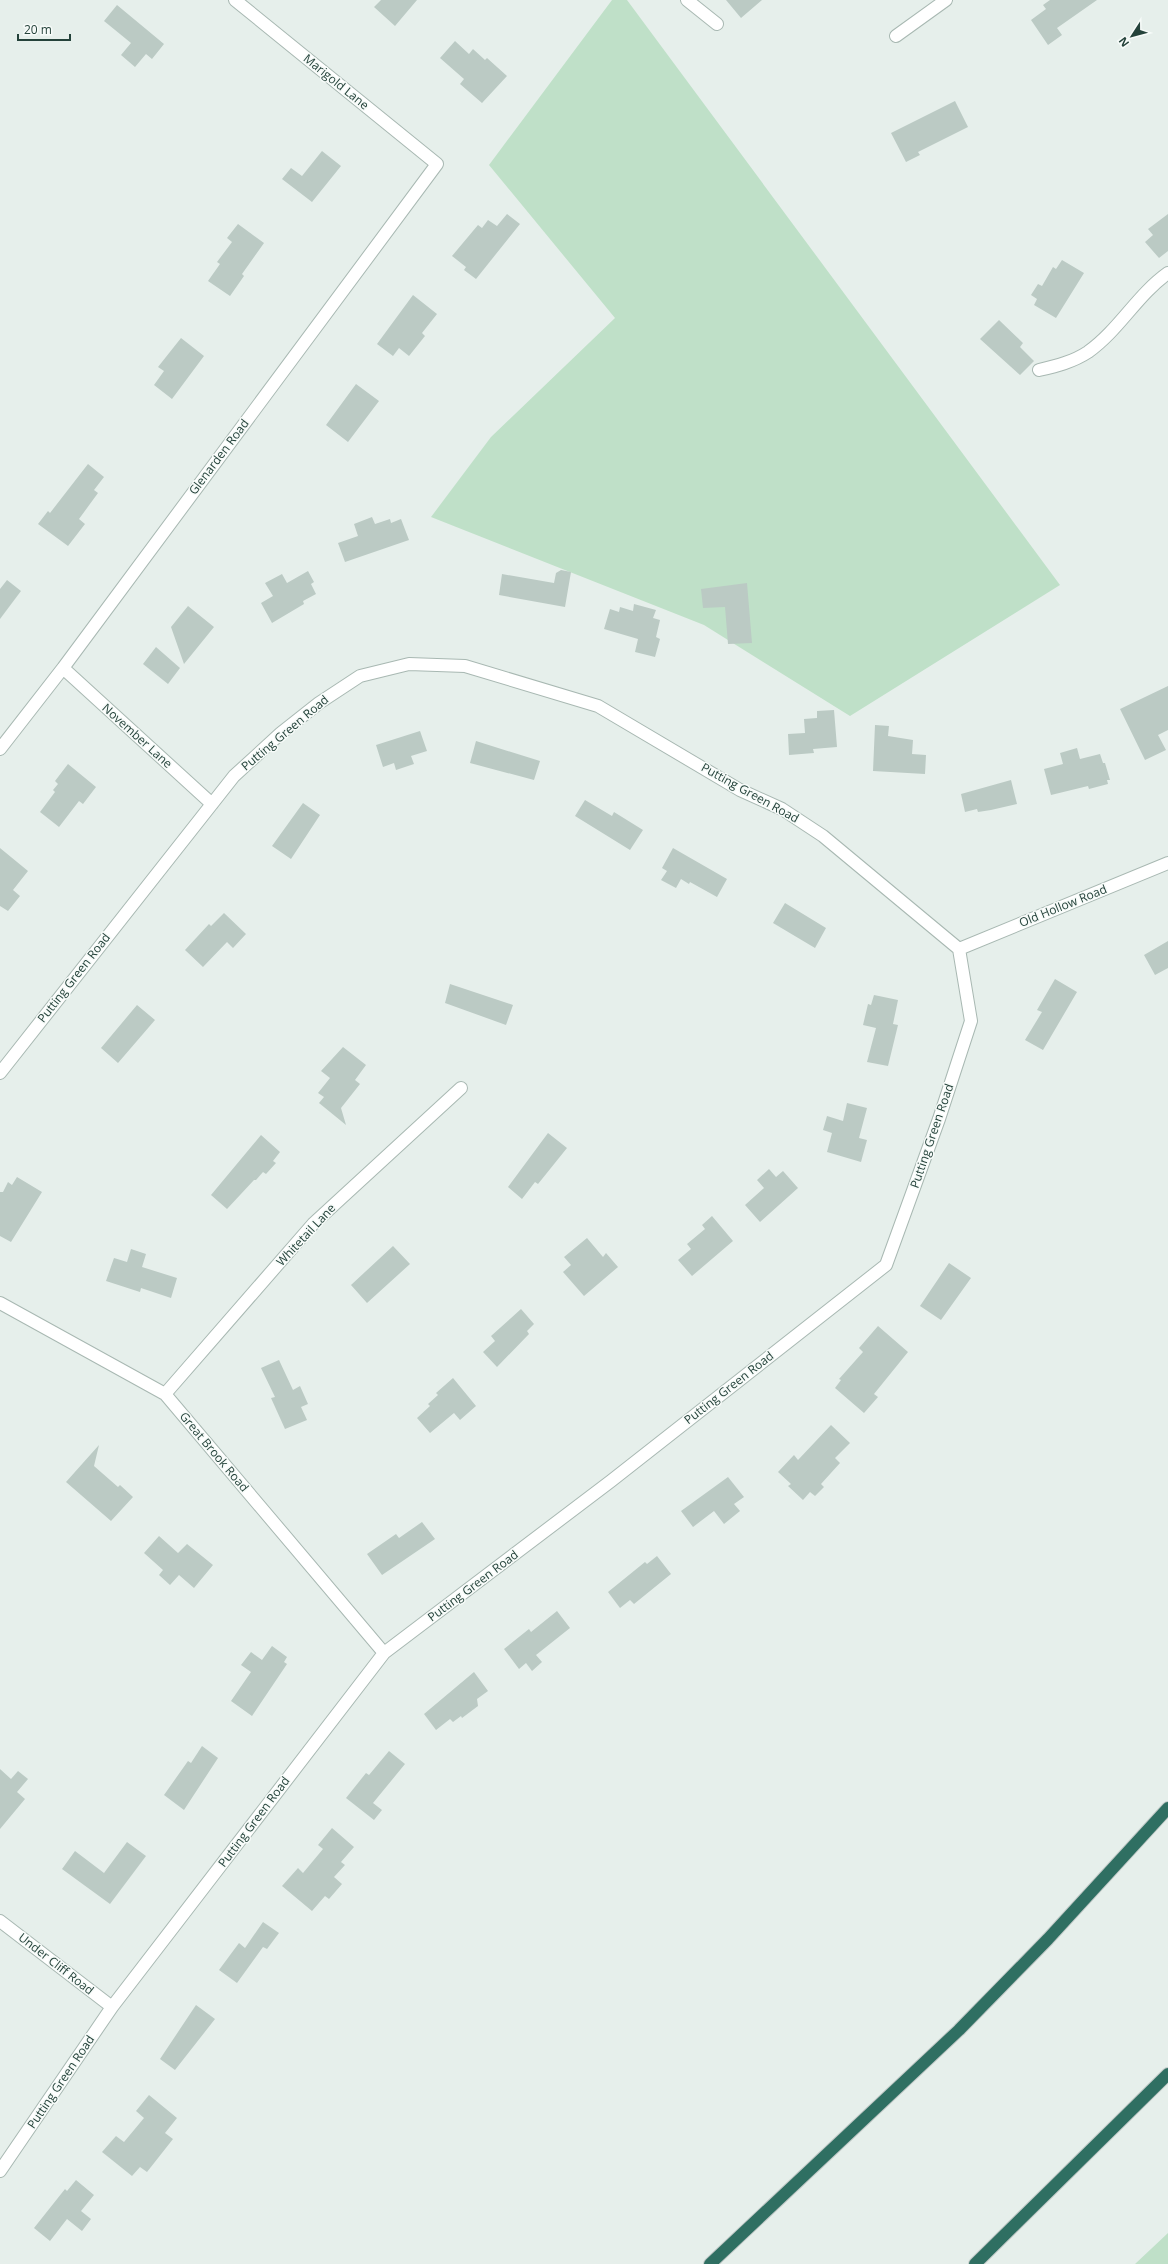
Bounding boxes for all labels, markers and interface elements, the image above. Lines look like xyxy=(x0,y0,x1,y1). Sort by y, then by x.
scale bar xyxy=(18,16,70,42)
north arrow xyxy=(1112,16,1152,56)
text: 20 m xyxy=(24,21,52,38)
text: N xyxy=(1115,34,1132,50)
street label: Marigold Lane xyxy=(300,50,373,113)
street label: Glenarden Road xyxy=(185,415,253,498)
street label: Putting Green Road xyxy=(237,691,332,774)
street label: November Lane xyxy=(98,699,176,772)
street label: Putting Green Road xyxy=(698,759,802,827)
street label: Old Hollow Road xyxy=(1016,880,1109,931)
street label: Putting Green Road xyxy=(33,929,114,1026)
street label: Putting Green Road xyxy=(906,1081,957,1190)
street label: Whitetail Lane xyxy=(272,1200,339,1270)
street label: Putting Green Road xyxy=(680,1347,777,1428)
street label: Great Brook Road xyxy=(176,1408,253,1495)
street label: Putting Green Road xyxy=(424,1546,521,1625)
street label: Putting Green Road xyxy=(214,1773,293,1870)
street label: Under Cliff Road xyxy=(15,1929,98,1999)
street label: Putting Green Road xyxy=(23,2032,98,2132)

